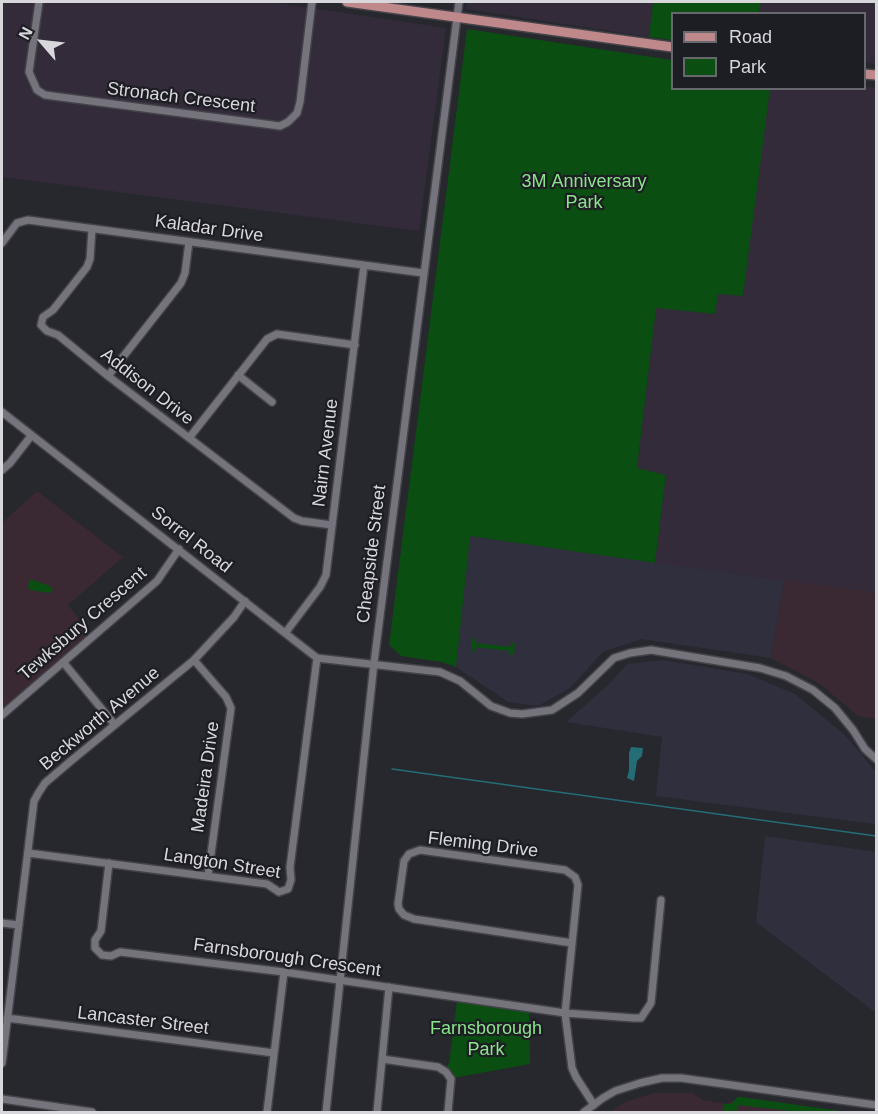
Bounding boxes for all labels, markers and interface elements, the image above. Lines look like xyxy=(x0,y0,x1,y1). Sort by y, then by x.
north arrow xyxy=(12,12,72,72)
legend xyxy=(671,12,866,90)
text: N xyxy=(15,24,36,42)
text: Road xyxy=(729,27,772,47)
text: Park xyxy=(729,57,766,77)
street label: Stronach Crescent xyxy=(106,78,256,118)
park label: 3M Anniversary Park xyxy=(521,171,647,213)
street label: Kaladar Drive xyxy=(154,211,264,247)
street label: Addison Drive xyxy=(96,344,198,430)
street label: Nairn Avenue xyxy=(309,398,343,508)
street label: Cheapside Street xyxy=(353,484,391,624)
street label: Sorrel Road xyxy=(147,502,235,578)
street label: Tewksbury Crescent xyxy=(15,563,151,685)
street label: Beckworth Avenue xyxy=(36,663,164,775)
street label: Madeira Drive xyxy=(188,720,224,834)
street label: Fleming Drive xyxy=(427,828,539,862)
street label: Langton Street xyxy=(162,844,282,884)
street label: Farnsborough Crescent xyxy=(192,934,382,982)
street label: Lancaster Street xyxy=(76,1002,210,1040)
park label: Farnsborough Park xyxy=(430,1018,542,1060)

